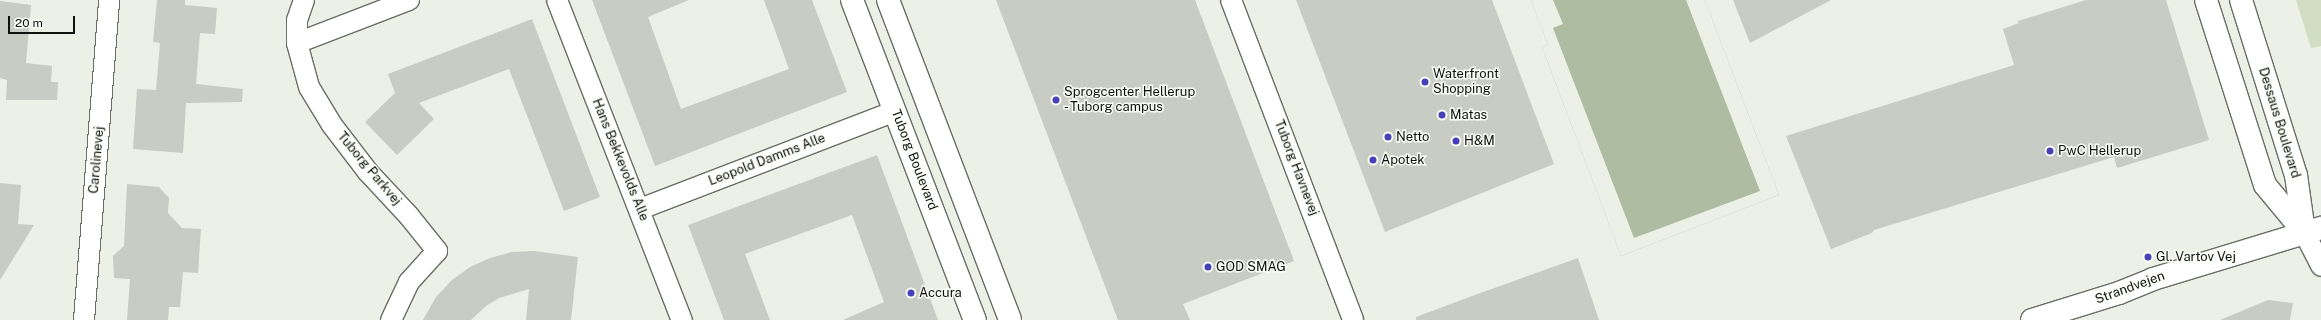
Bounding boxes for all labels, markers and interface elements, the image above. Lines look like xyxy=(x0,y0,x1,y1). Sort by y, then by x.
scale bar xyxy=(10,8,77,34)
text: 20 m xyxy=(15,16,43,30)
street label: Dessaus Boulevard xyxy=(2255,66,2303,180)
place label: Waterfront Shopping xyxy=(1433,67,1499,98)
marker: Waterfront Shopping xyxy=(1420,77,1430,87)
place label: Sprogcenter Hellerup - Tuborg campus xyxy=(1064,85,1195,116)
marker: Sprogcenter Hellerup - Tuborg campus xyxy=(1051,95,1061,105)
street label: Hans Bekkevolds Alle xyxy=(588,96,652,224)
street label: Tuborg Boulevard xyxy=(888,107,940,213)
place label: Matas xyxy=(1450,107,1487,123)
marker: Matas xyxy=(1437,110,1447,120)
street label: Tuborg Havnevej xyxy=(1271,118,1321,218)
street label: Carolinevej xyxy=(86,126,108,194)
street label: Tuborg Parkvej xyxy=(334,129,404,209)
place label: Netto xyxy=(1396,129,1429,145)
street label: Leopold Damms Alle xyxy=(706,131,828,189)
marker: Netto xyxy=(1383,132,1393,142)
place label: H&M xyxy=(1464,133,1495,149)
marker: H&M xyxy=(1451,136,1461,146)
place label: PwC Hellerup xyxy=(2058,143,2141,159)
marker: PwC Hellerup xyxy=(2045,146,2055,156)
place label: Apotek xyxy=(1381,152,1425,168)
marker: Apotek xyxy=(1368,155,1378,165)
place label: Gl. Vartov Vej xyxy=(2156,249,2237,265)
marker: Gl. Vartov Vej xyxy=(2143,252,2153,262)
place label: GOD SMAG xyxy=(1216,259,1286,275)
marker: GOD SMAG xyxy=(1203,262,1213,272)
street label: Strandvejen xyxy=(2093,268,2167,308)
place label: Accura xyxy=(919,285,962,301)
marker: Accura xyxy=(906,288,916,298)

